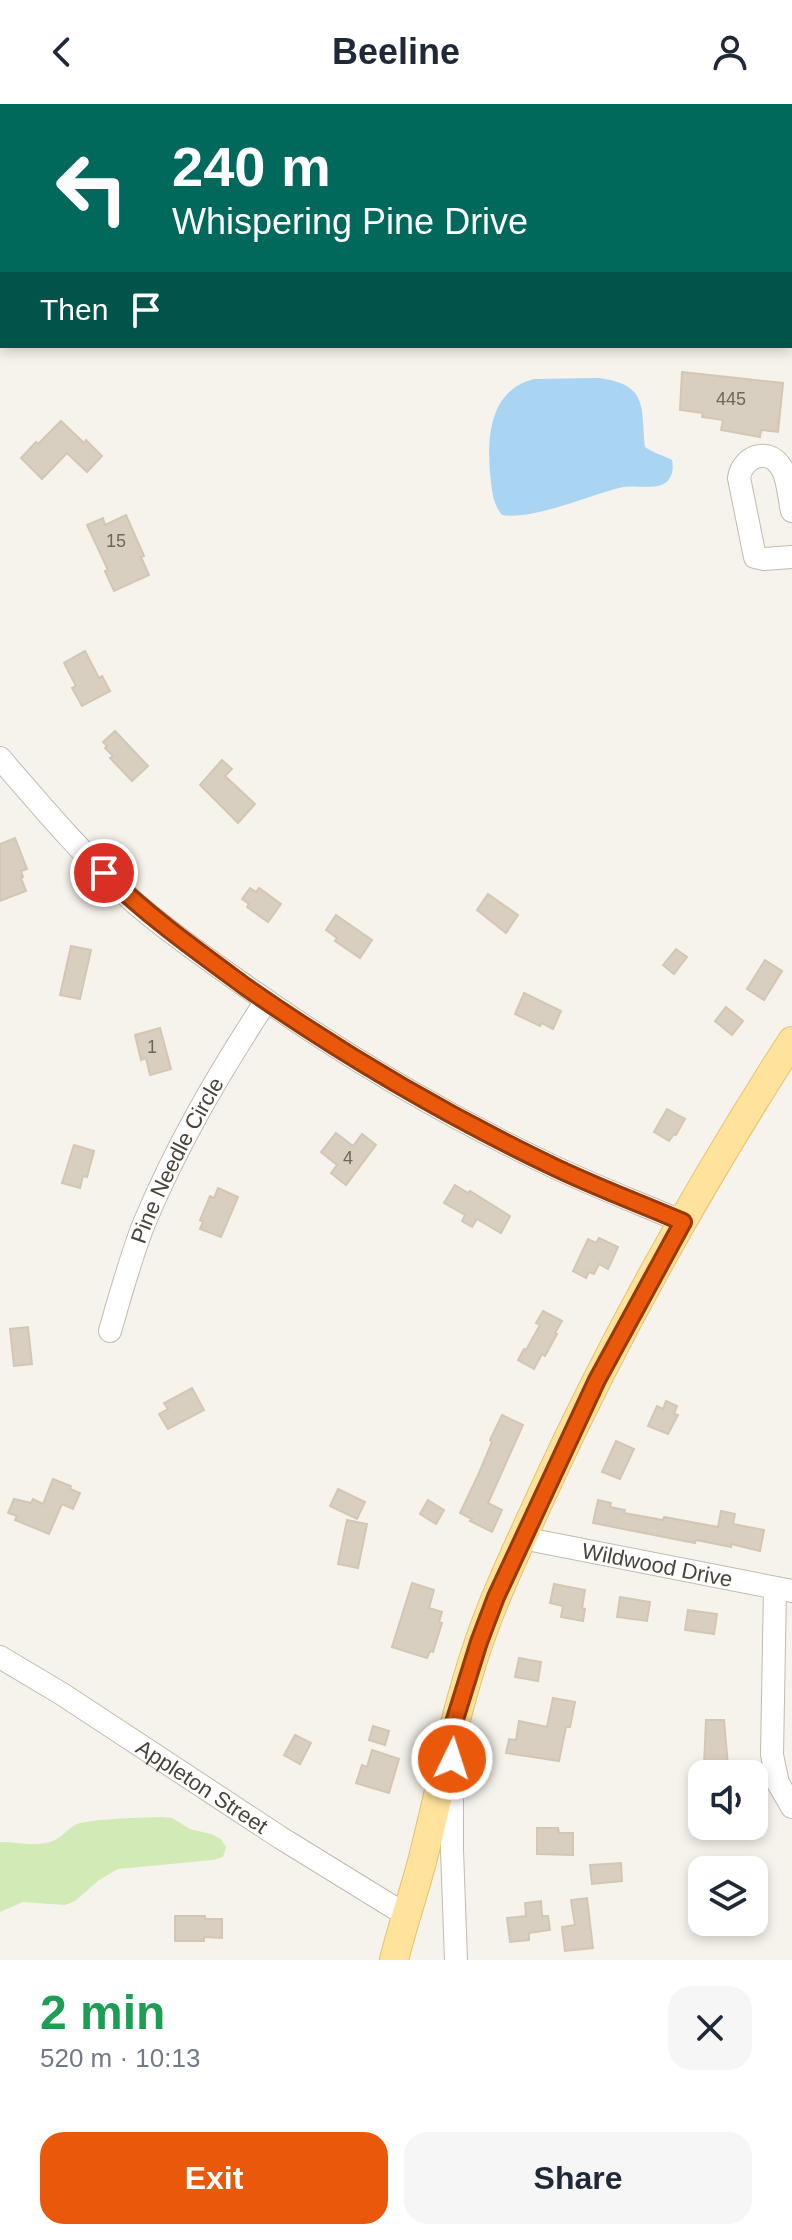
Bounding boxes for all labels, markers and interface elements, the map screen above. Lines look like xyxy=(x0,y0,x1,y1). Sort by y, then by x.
icon: back xyxy=(40,30,84,74)
icon: person xyxy=(708,30,752,74)
text: Beeline xyxy=(332,31,460,72)
text: 240 m xyxy=(172,135,331,198)
icon: left xyxy=(40,136,144,240)
text: Whispering Pine Drive xyxy=(172,201,528,242)
icon: arrive xyxy=(124,288,168,332)
text: Then xyxy=(40,293,108,326)
house number: 445 xyxy=(716,389,746,409)
house number: 15 xyxy=(106,531,126,551)
pin xyxy=(70,839,138,907)
icon: arrive xyxy=(82,851,126,895)
house number: 1 xyxy=(147,1037,157,1057)
street label: Pine Needle Circle xyxy=(126,1073,229,1247)
house number: 4 xyxy=(343,1148,353,1168)
street label: Wildwood Drive xyxy=(580,1538,735,1592)
position arrow xyxy=(410,1717,494,1801)
street label: Appleton Street xyxy=(132,1734,272,1839)
map controls xyxy=(688,1760,768,1936)
button: sound xyxy=(688,1760,768,1840)
button: layers xyxy=(688,1856,768,1936)
text: 2 min xyxy=(40,1986,165,2039)
button: close xyxy=(668,1986,752,2070)
text: 520 m · 10:13 xyxy=(40,2043,200,2073)
button: Exit xyxy=(40,2132,388,2224)
button: Share xyxy=(404,2132,752,2224)

